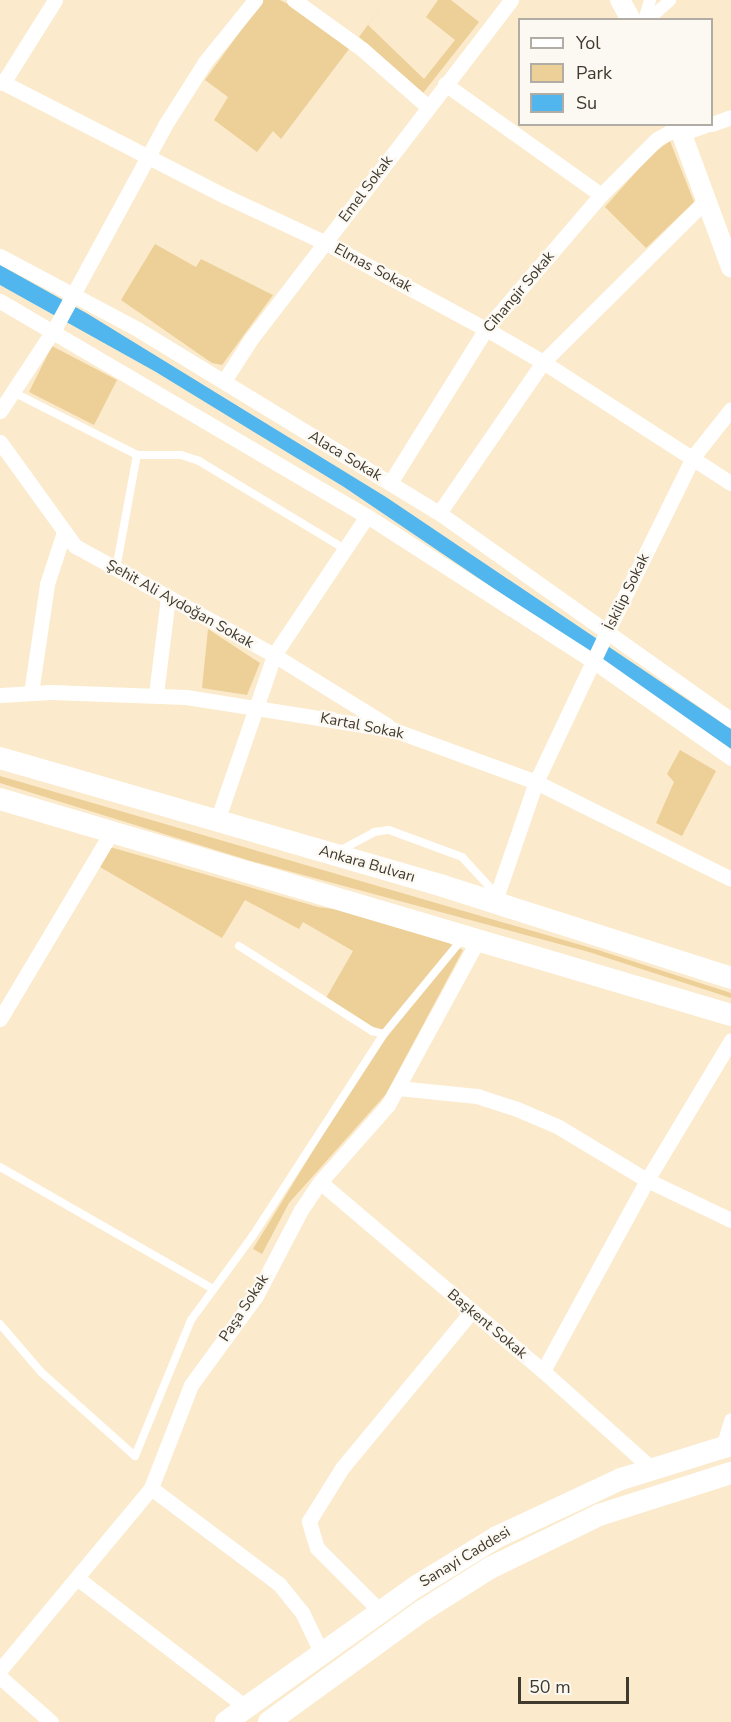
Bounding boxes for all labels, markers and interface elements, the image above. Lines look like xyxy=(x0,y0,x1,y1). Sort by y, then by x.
legend xyxy=(518,18,713,126)
text: Yol xyxy=(576,31,601,55)
text: Park xyxy=(576,61,612,85)
text: Su xyxy=(576,91,597,115)
street label: Emel Sokak xyxy=(335,152,397,226)
street label: Elmas Sokak xyxy=(331,240,415,296)
street label: Cihangir Sokak xyxy=(480,248,558,336)
street label: Alaca Sokak xyxy=(305,427,385,485)
street label: İskilip Sokak xyxy=(601,551,653,633)
street label: Şehit Ali Aydoğan Sokak xyxy=(103,556,257,652)
street label: Kartal Sokak xyxy=(319,709,405,743)
street label: Ankara Bulvarı xyxy=(317,842,417,886)
street label: Paşa Sokak xyxy=(216,1271,272,1345)
street label: Başkent Sokak xyxy=(443,1285,531,1363)
street label: Sanayi Caddesi xyxy=(416,1523,514,1591)
scale bar xyxy=(521,1665,632,1703)
text: 50 m xyxy=(529,1675,571,1699)

